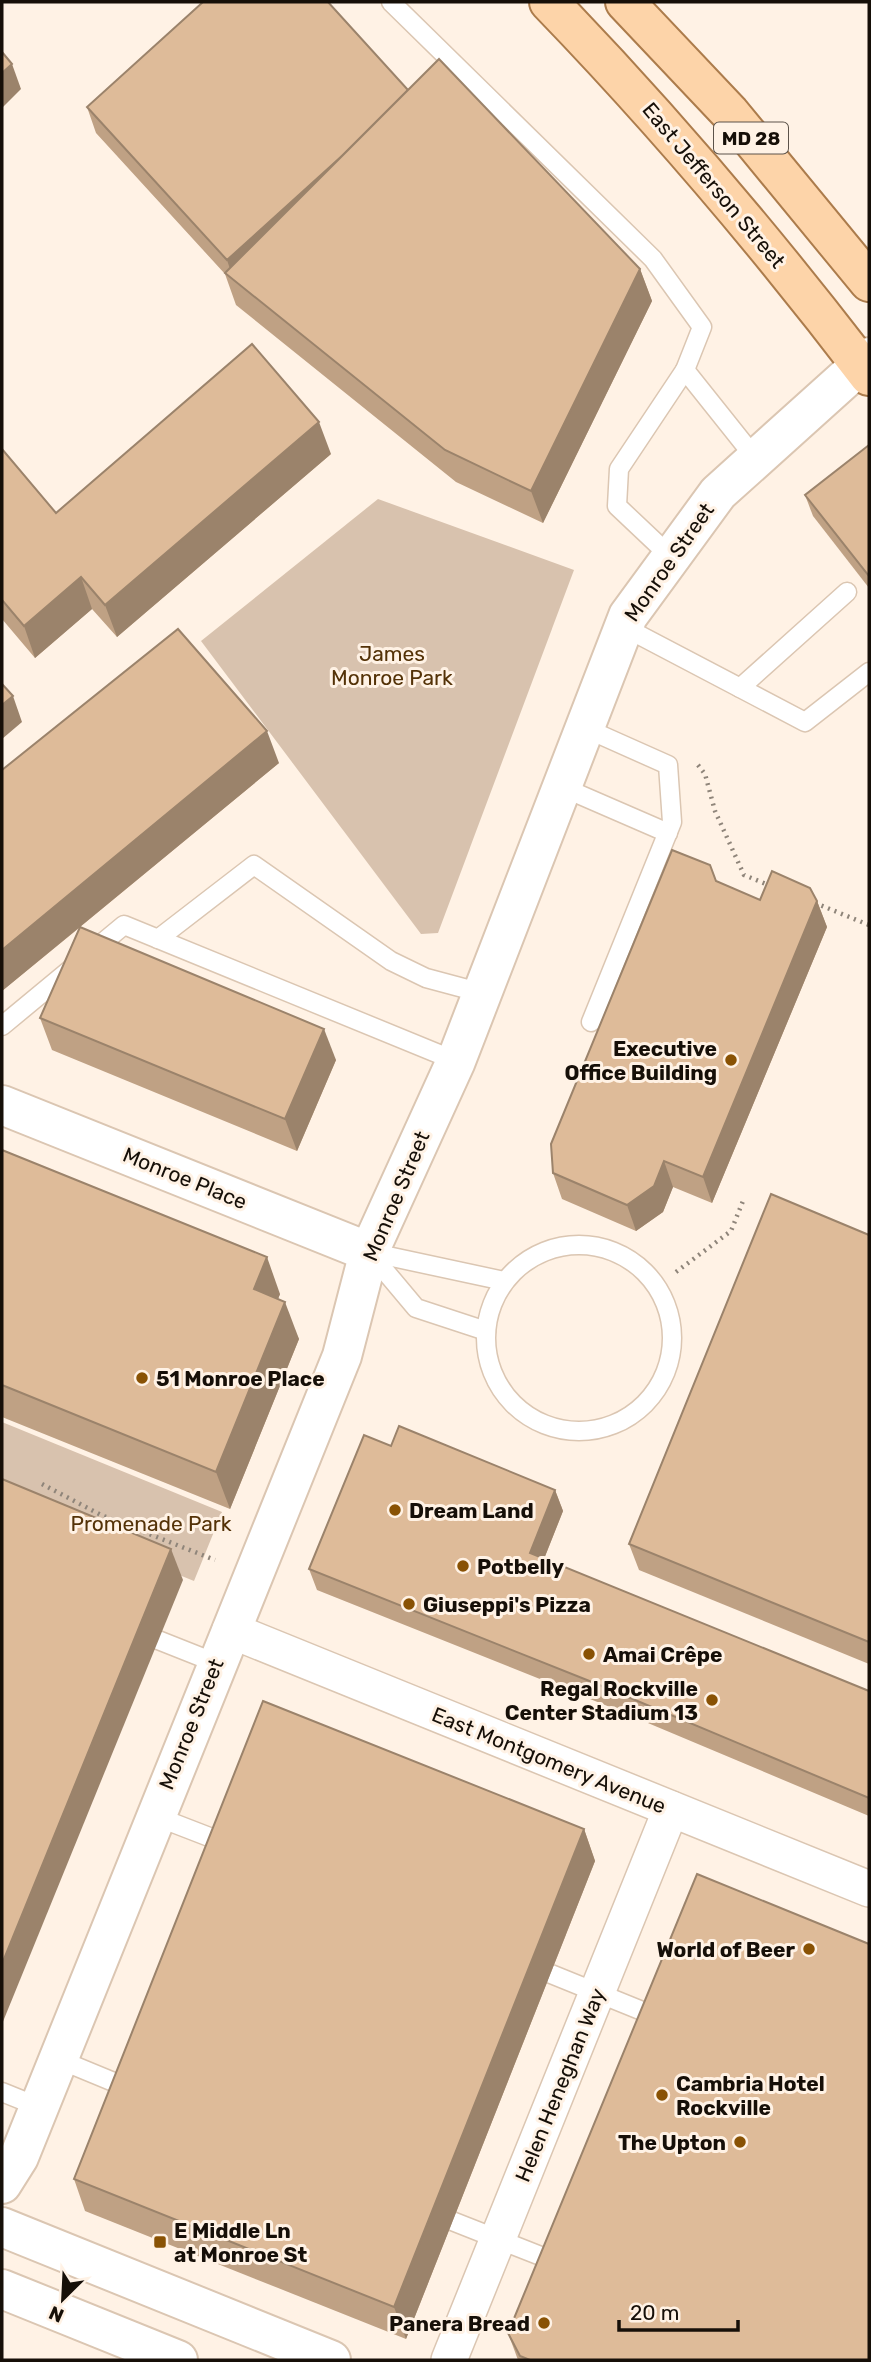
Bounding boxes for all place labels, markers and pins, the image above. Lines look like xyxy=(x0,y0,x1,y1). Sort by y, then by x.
place label: Executive Office Building xyxy=(565,1036,717,1085)
marker: Executive Office Building xyxy=(723,1052,739,1068)
place label: 51 Monroe Place xyxy=(156,1366,325,1391)
marker: 51 Monroe Place xyxy=(134,1370,150,1386)
place label: Dream Land xyxy=(409,1498,534,1523)
marker: Dream Land xyxy=(387,1502,403,1518)
place label: Potbelly xyxy=(477,1554,564,1579)
marker: Potbelly xyxy=(455,1558,471,1574)
place label: Giuseppi's Pizza xyxy=(423,1592,591,1617)
marker: Giuseppi's Pizza xyxy=(401,1596,417,1612)
place label: Amai Crêpe xyxy=(603,1642,723,1667)
marker: Amai Crêpe xyxy=(581,1646,597,1662)
place label: Regal Rockville Center Stadium 13 xyxy=(505,1676,698,1725)
marker: Regal Rockville Center Stadium 13 xyxy=(704,1692,720,1708)
place label: World of Beer xyxy=(656,1937,795,1962)
marker: World of Beer xyxy=(801,1941,817,1957)
place label: Cambria Hotel Rockville xyxy=(676,2071,825,2120)
marker: Cambria Hotel Rockville xyxy=(654,2087,670,2103)
place label: The Upton xyxy=(618,2130,726,2155)
marker: The Upton xyxy=(732,2134,748,2150)
place label: E Middle Ln at Monroe St xyxy=(174,2218,307,2267)
marker: E Middle Ln at Monroe St xyxy=(152,2234,168,2250)
place label: Panera Bread xyxy=(389,2311,530,2336)
marker: Panera Bread xyxy=(536,2315,552,2331)

